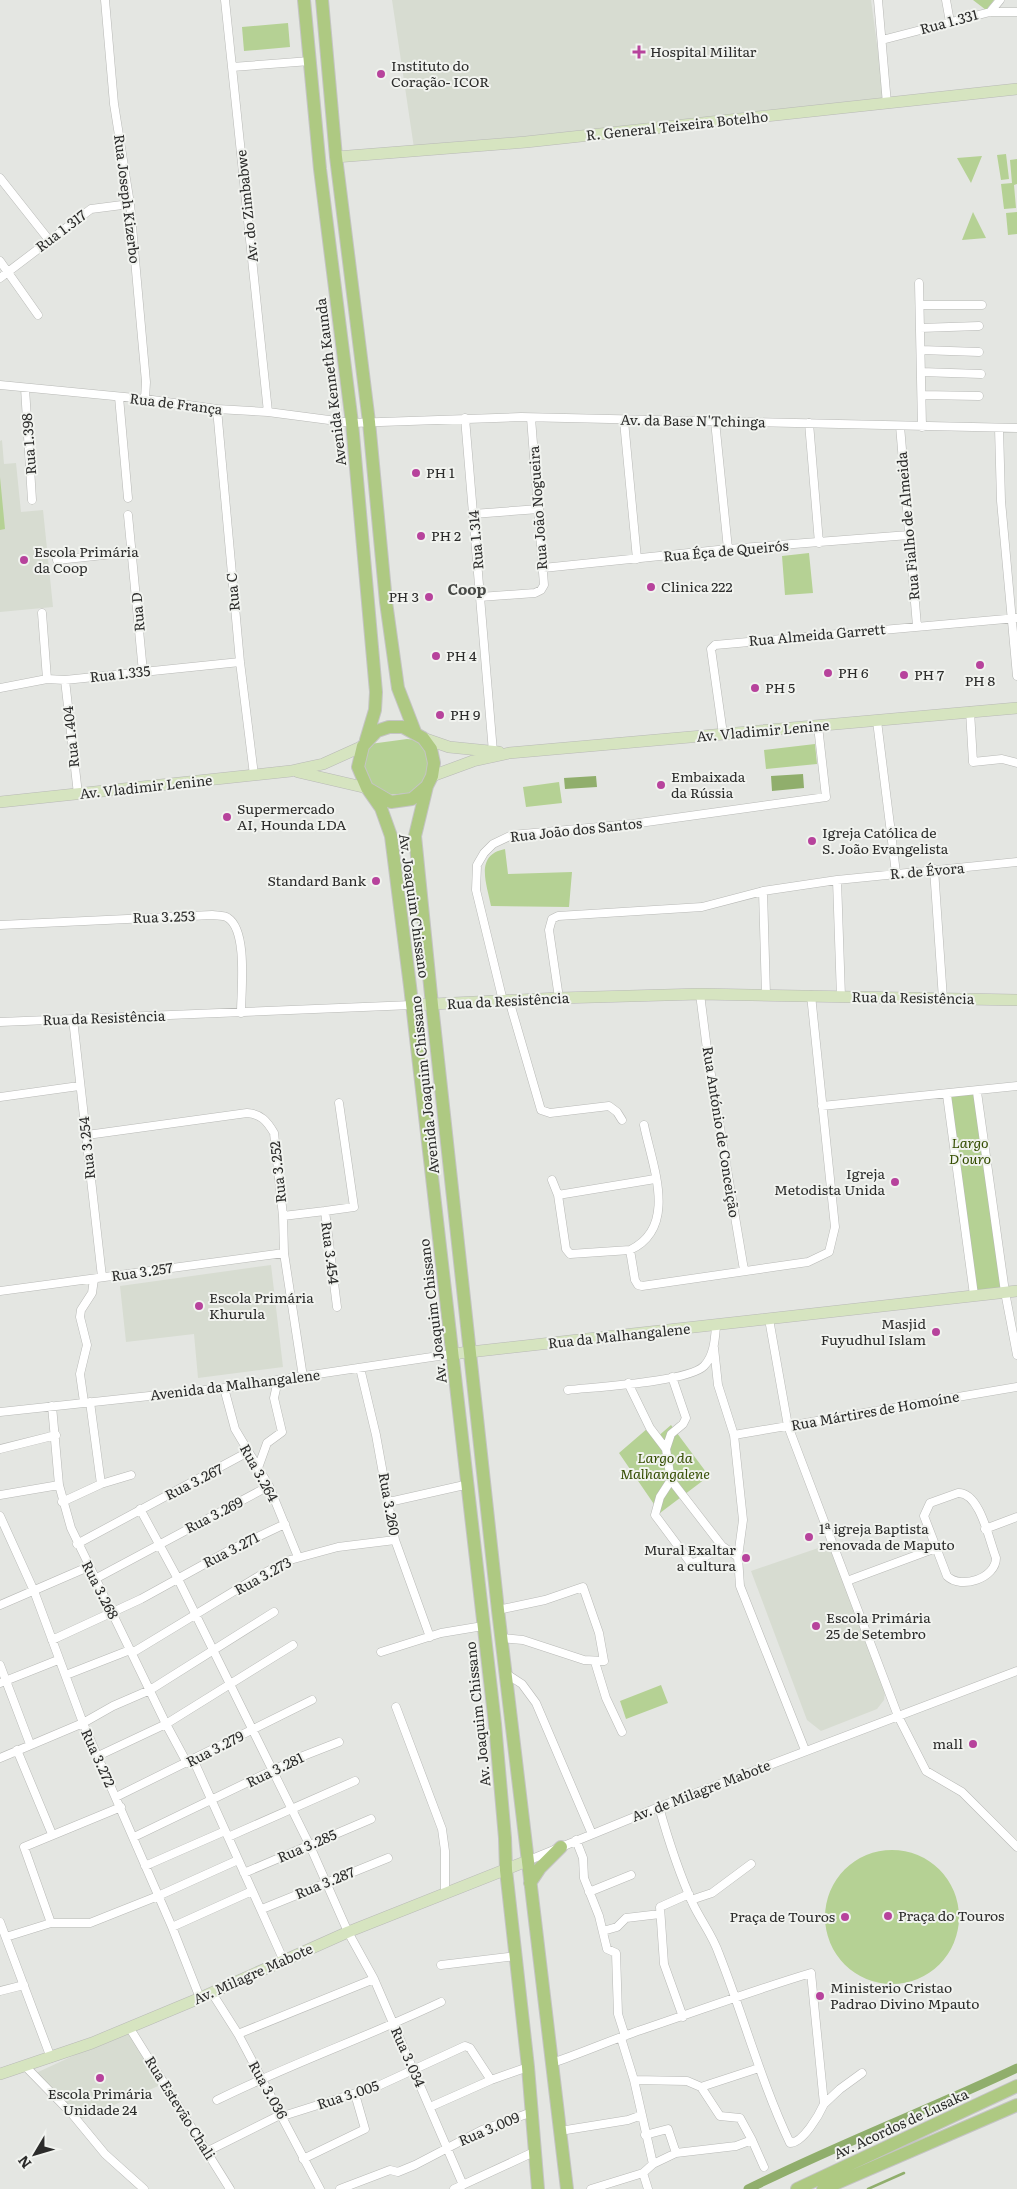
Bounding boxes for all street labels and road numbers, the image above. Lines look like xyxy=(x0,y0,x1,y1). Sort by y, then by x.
street label: Rua 1.331 xyxy=(917,4,980,38)
street label: R. General Teixeira Botelho xyxy=(585,105,769,145)
street label: Rua Joseph Kizerbo xyxy=(110,133,146,265)
street label: Av. do Zimbabwe xyxy=(230,149,262,263)
street label: Rua 1.317 xyxy=(31,204,90,256)
street label: Avenida Kenneth Kaunda xyxy=(310,297,350,467)
street label: Rua de França xyxy=(129,387,224,419)
street label: Av. da Base N'Tchinga xyxy=(620,409,766,431)
street label: Rua 1.398 xyxy=(16,412,40,476)
street label: Rua João Nogueira xyxy=(523,445,551,571)
street label: Rua Fialho de Almeida xyxy=(890,450,923,601)
street label: Rua 1.314 xyxy=(462,509,488,571)
street label: Rua Éça de Queirós xyxy=(662,535,789,565)
street label: Rua C xyxy=(220,572,244,612)
street label: Rua D xyxy=(125,591,149,633)
street label: Rua Almeida Garrett xyxy=(748,618,887,650)
street label: Rua 1.335 xyxy=(89,660,151,686)
street label: Rua 1.404 xyxy=(57,705,83,769)
street label: Av. Vladimir Lenine xyxy=(696,714,830,746)
street label: Av. Vladimir Lenine xyxy=(79,769,213,803)
street label: Rua João dos Santos xyxy=(509,812,643,846)
street label: Av. Joaquim Chissano xyxy=(395,832,435,979)
street label: R. de Évora xyxy=(889,857,966,883)
street label: Rua 3.253 xyxy=(132,905,196,927)
street label: Rua da Resistência xyxy=(851,986,975,1008)
street label: Rua da Resistência xyxy=(446,987,570,1013)
street label: Avenida Joaquim Chissano xyxy=(405,995,443,1175)
street label: Rua da Resistência xyxy=(42,1005,166,1029)
street label: Rua António de Conceição xyxy=(699,1045,745,1219)
street label: Rua 3.254 xyxy=(73,1115,99,1180)
street label: Rua 3.252 xyxy=(264,1140,290,1204)
street label: Rua 3.454 xyxy=(317,1220,345,1286)
street label: Av. Joaquim Chissano xyxy=(413,1238,451,1385)
street label: Rua 3.257 xyxy=(110,1257,174,1285)
street label: Rua da Malhangalene xyxy=(547,1318,691,1352)
street label: Avenida da Malhangalene xyxy=(149,1364,321,1404)
street label: Rua Mártires de Homoíne xyxy=(789,1385,961,1435)
street label: Rua 3.264 xyxy=(236,1440,284,1505)
street label: Rua 3.267 xyxy=(161,1458,226,1504)
street label: Rua 3.260 xyxy=(375,1471,405,1537)
street label: Rua 3.269 xyxy=(181,1491,246,1537)
street label: Rua 3.271 xyxy=(199,1526,262,1572)
street label: Rua 3.273 xyxy=(230,1551,295,1599)
street label: Rua 3.268 xyxy=(78,1557,124,1623)
street label: Av. Joaquim Chissano xyxy=(459,1641,495,1788)
street label: Rua 3.272 xyxy=(77,1725,121,1790)
street label: Rua 3.279 xyxy=(182,1725,247,1771)
street label: Rua 3.281 xyxy=(243,1747,307,1792)
street label: Av. de Milagre Mabote xyxy=(628,1754,773,1826)
street label: Rua 3.285 xyxy=(274,1824,339,1867)
street label: Rua 3.287 xyxy=(292,1861,357,1903)
street label: Av. Milagre Mabote xyxy=(190,1938,316,2008)
street label: Rua 3.034 xyxy=(387,2023,431,2090)
street label: Rua Estevão Chali xyxy=(141,2052,221,2163)
street label: Rua 3.036 xyxy=(245,2057,293,2123)
street label: Rua 3.005 xyxy=(314,2075,381,2113)
street label: Av. Acordos de Lusaka xyxy=(830,2083,972,2163)
street label: Rua 3.009 xyxy=(455,2106,522,2150)

